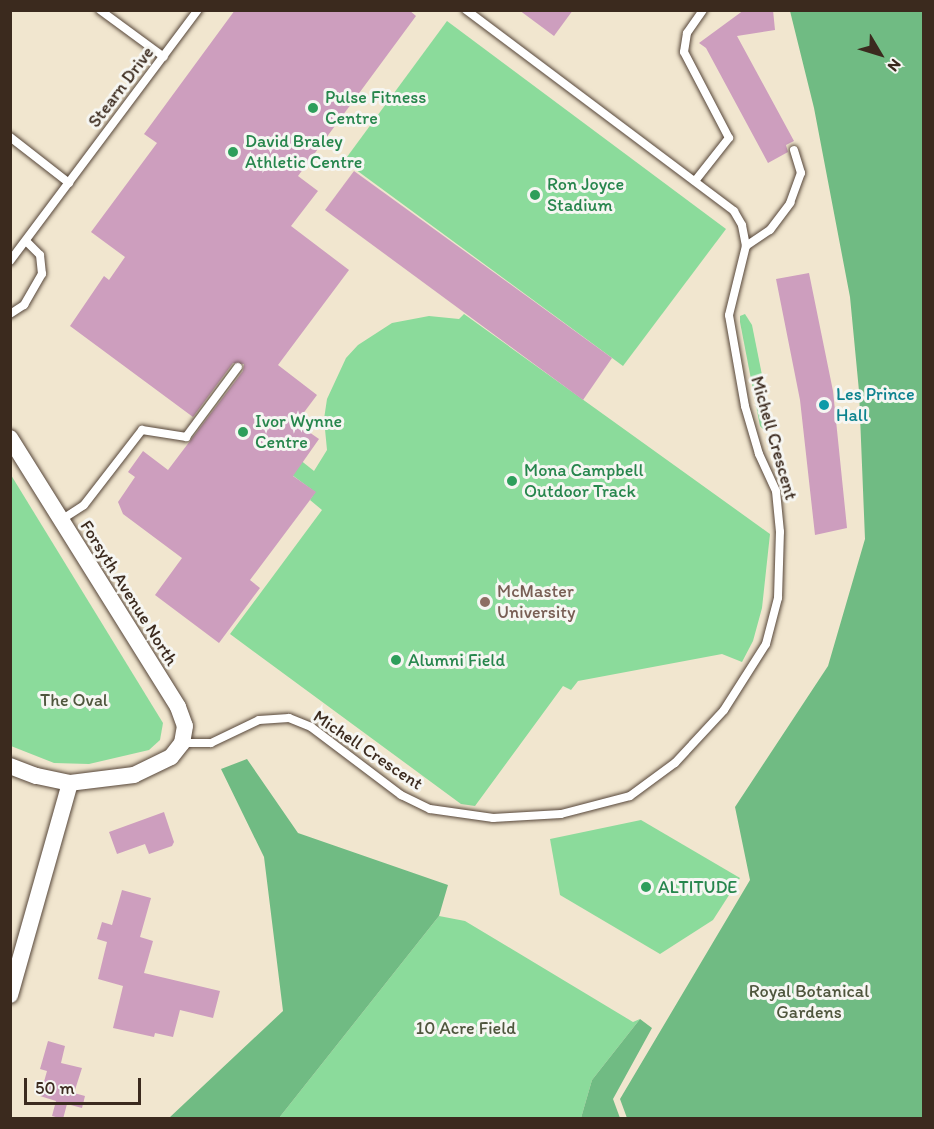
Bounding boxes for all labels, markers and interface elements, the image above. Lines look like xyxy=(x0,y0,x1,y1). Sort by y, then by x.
north arrow xyxy=(850,24,910,84)
street label: Stearn Drive xyxy=(84,42,158,132)
text: N xyxy=(884,55,905,75)
place label: Pulse Fitness Centre xyxy=(325,87,426,130)
marker: Pulse Fitness Centre xyxy=(306,101,320,115)
place label: David Braley Athletic Centre xyxy=(245,131,363,174)
marker: David Braley Athletic Centre xyxy=(226,145,240,159)
place label: Ron Joyce Stadium xyxy=(547,174,624,216)
marker: Ron Joyce Stadium xyxy=(528,188,542,202)
street label: Michell Crescent xyxy=(746,373,802,503)
place label: Les Prince Hall xyxy=(836,384,914,426)
marker: Les Prince Hall xyxy=(817,398,831,412)
place label: Ivor Wynne Centre xyxy=(255,411,342,454)
marker: Ivor Wynne Centre xyxy=(236,425,250,439)
place label: Mona Campbell Outdoor Track xyxy=(524,460,644,502)
marker: Mona Campbell Outdoor Track xyxy=(505,474,519,488)
street label: Forsyth Avenue North xyxy=(76,517,182,669)
place label: McMaster University xyxy=(497,581,576,624)
marker: McMaster University xyxy=(478,595,492,609)
place label: Alumni Field xyxy=(408,649,505,671)
marker: Alumni Field xyxy=(389,653,403,667)
park label: The Oval xyxy=(40,689,108,711)
street label: Michell Crescent xyxy=(309,705,427,795)
place label: ALTITUDE xyxy=(658,876,737,898)
marker: ALTITUDE xyxy=(639,880,653,894)
park label: Royal Botanical Gardens xyxy=(749,981,869,1024)
park label: 10 Acre Field xyxy=(416,1017,516,1039)
scale bar xyxy=(27,1066,144,1104)
text: 50 m xyxy=(35,1077,75,1099)

